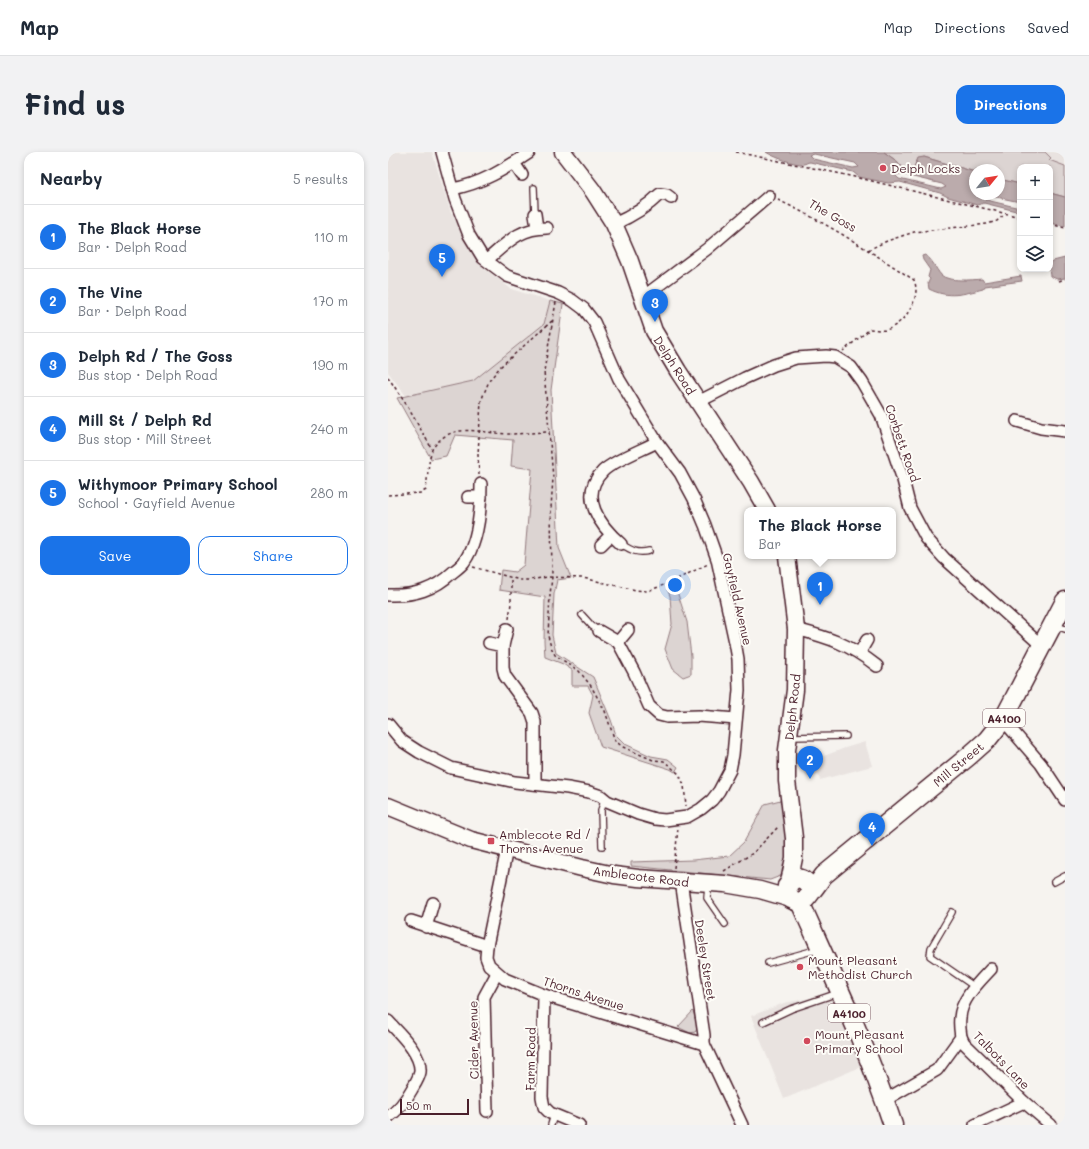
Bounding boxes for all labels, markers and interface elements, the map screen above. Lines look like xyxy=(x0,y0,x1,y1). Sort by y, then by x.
text: Map xyxy=(20,15,59,40)
text: Map xyxy=(884,18,912,37)
text: Directions xyxy=(934,18,1005,37)
text: Saved xyxy=(1027,18,1069,37)
button: Directions xyxy=(956,85,1065,124)
text: Find us xyxy=(24,86,125,122)
place label: Delph Locks xyxy=(891,160,961,176)
marker: Delph Locks xyxy=(878,163,888,173)
north arrow xyxy=(969,164,1005,200)
map controls xyxy=(1017,164,1053,272)
button: + xyxy=(1017,164,1053,200)
text: Nearby xyxy=(40,167,102,189)
text: 5 results xyxy=(293,170,348,187)
street label: The Goss xyxy=(806,195,860,235)
button: − xyxy=(1017,200,1053,236)
text: The Black Horse xyxy=(78,218,201,238)
text: 1 xyxy=(50,228,56,245)
text: 110 m xyxy=(314,228,348,245)
button: layers xyxy=(1017,236,1053,272)
text: Bar · Delph Road xyxy=(78,238,187,255)
pin: 5 xyxy=(429,244,455,277)
text: The Vine xyxy=(78,282,142,302)
pin: 3 xyxy=(642,289,668,322)
text: 2 xyxy=(49,292,57,309)
text: 170 m xyxy=(312,292,348,309)
text: Bar · Delph Road xyxy=(78,302,187,319)
street label: Delph Road xyxy=(651,333,700,398)
text: Delph Rd / The Goss xyxy=(78,346,232,366)
text: 3 xyxy=(49,356,57,373)
text: 190 m xyxy=(312,356,348,373)
text: Bus stop · Delph Road xyxy=(78,366,218,383)
street label: Corbett Road xyxy=(882,402,924,484)
text: Mill St / Delph Rd xyxy=(78,410,212,430)
text: 4 xyxy=(49,420,57,437)
text: 240 m xyxy=(311,420,348,437)
text: Bus stop · Mill Street xyxy=(78,430,212,447)
text: Withymoor Primary School xyxy=(78,474,278,494)
text: 5 xyxy=(49,484,57,501)
text: 280 m xyxy=(310,484,348,501)
text: School · Gayfield Avenue xyxy=(78,494,235,511)
popup xyxy=(744,507,896,559)
text: The Black Horse xyxy=(758,515,882,535)
text: Bar xyxy=(758,535,781,552)
button: Save xyxy=(40,536,190,575)
button: Share xyxy=(198,536,348,575)
street label: Gayfield Avenue xyxy=(720,551,756,647)
pin: 1 xyxy=(807,572,833,605)
your location xyxy=(665,575,685,595)
street label: Delph Road xyxy=(781,673,803,741)
road number: A4100 xyxy=(983,709,1025,727)
street label: Mill Street xyxy=(929,738,987,790)
pin: 2 xyxy=(797,746,823,779)
pin: 4 xyxy=(859,813,885,846)
place label: Amblecote Rd / Thorns Avenue xyxy=(499,826,591,856)
marker: Amblecote Rd / Thorns Avenue xyxy=(486,836,496,846)
street label: Amblecote Road xyxy=(592,862,690,890)
street label: Deeley Street xyxy=(692,918,720,1002)
place label: Mount Pleasant Methodist Church xyxy=(808,952,912,982)
marker: Mount Pleasant Methodist Church xyxy=(795,962,805,972)
street label: Thorns Avenue xyxy=(541,972,627,1014)
street label: Cider Avenue xyxy=(464,1001,482,1079)
road number: A4100 xyxy=(828,1004,870,1022)
place label: Mount Pleasant Primary School xyxy=(815,1026,905,1056)
street label: Farm Road xyxy=(521,1027,539,1091)
street label: Talbots Lane xyxy=(970,1028,1034,1092)
marker: Mount Pleasant Primary School xyxy=(802,1036,812,1046)
scale bar xyxy=(400,1097,469,1116)
text: 50 m xyxy=(406,1098,432,1113)

